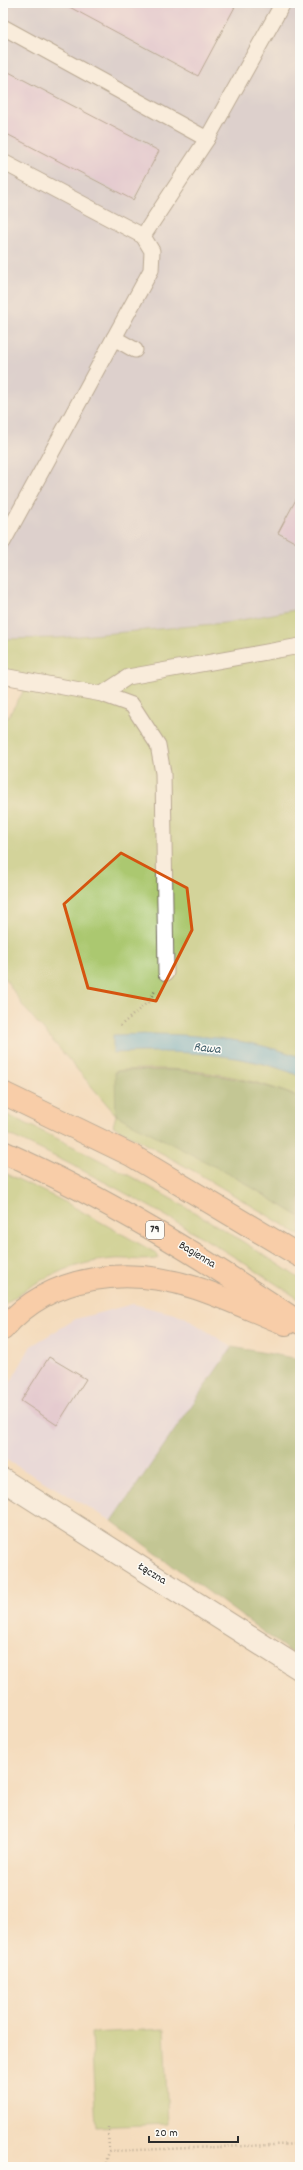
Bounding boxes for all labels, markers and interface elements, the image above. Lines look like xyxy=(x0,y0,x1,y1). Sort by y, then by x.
water label: Rawa xyxy=(193,1038,222,1060)
road number: 79 xyxy=(146,1221,164,1239)
street label: Bagienna xyxy=(175,1237,219,1273)
street label: Łączna xyxy=(134,1558,170,1590)
scale bar xyxy=(149,2118,238,2144)
text: 20 m xyxy=(155,2125,178,2142)

